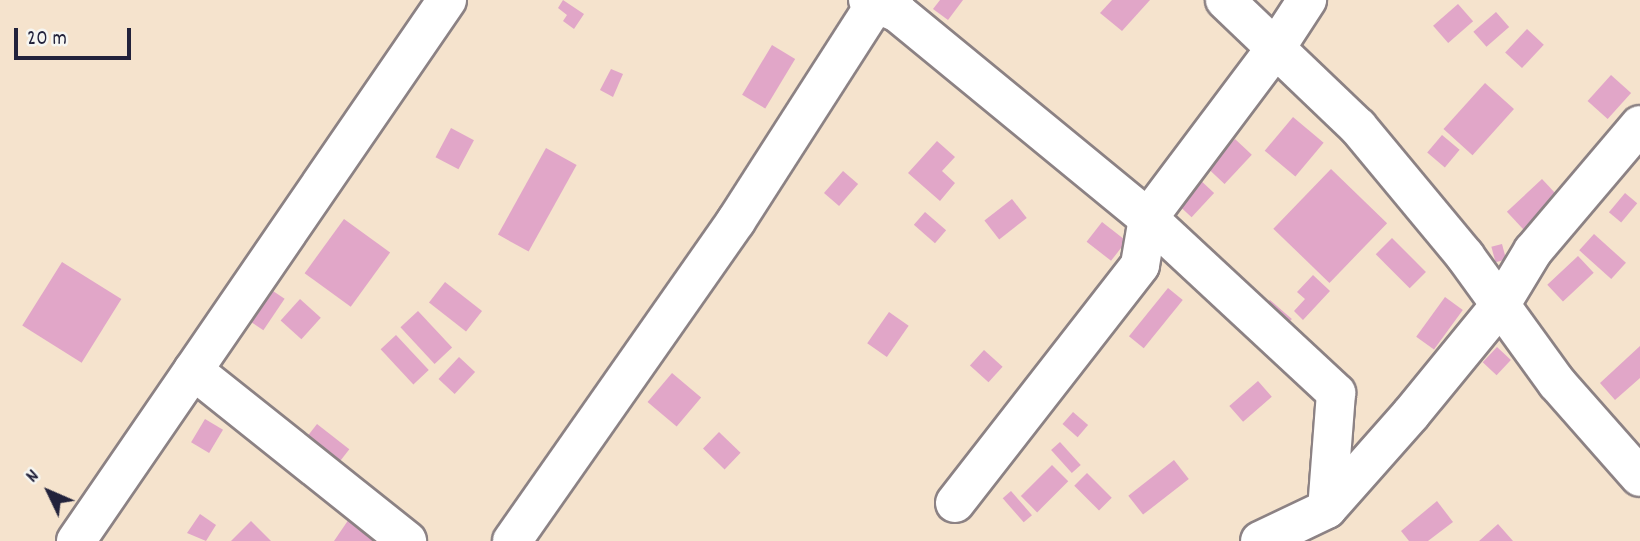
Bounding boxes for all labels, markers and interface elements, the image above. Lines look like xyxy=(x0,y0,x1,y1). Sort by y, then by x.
scale bar xyxy=(18,14,135,58)
text: 20 m xyxy=(27,25,67,55)
north arrow xyxy=(14,457,84,527)
text: N xyxy=(21,464,47,490)

